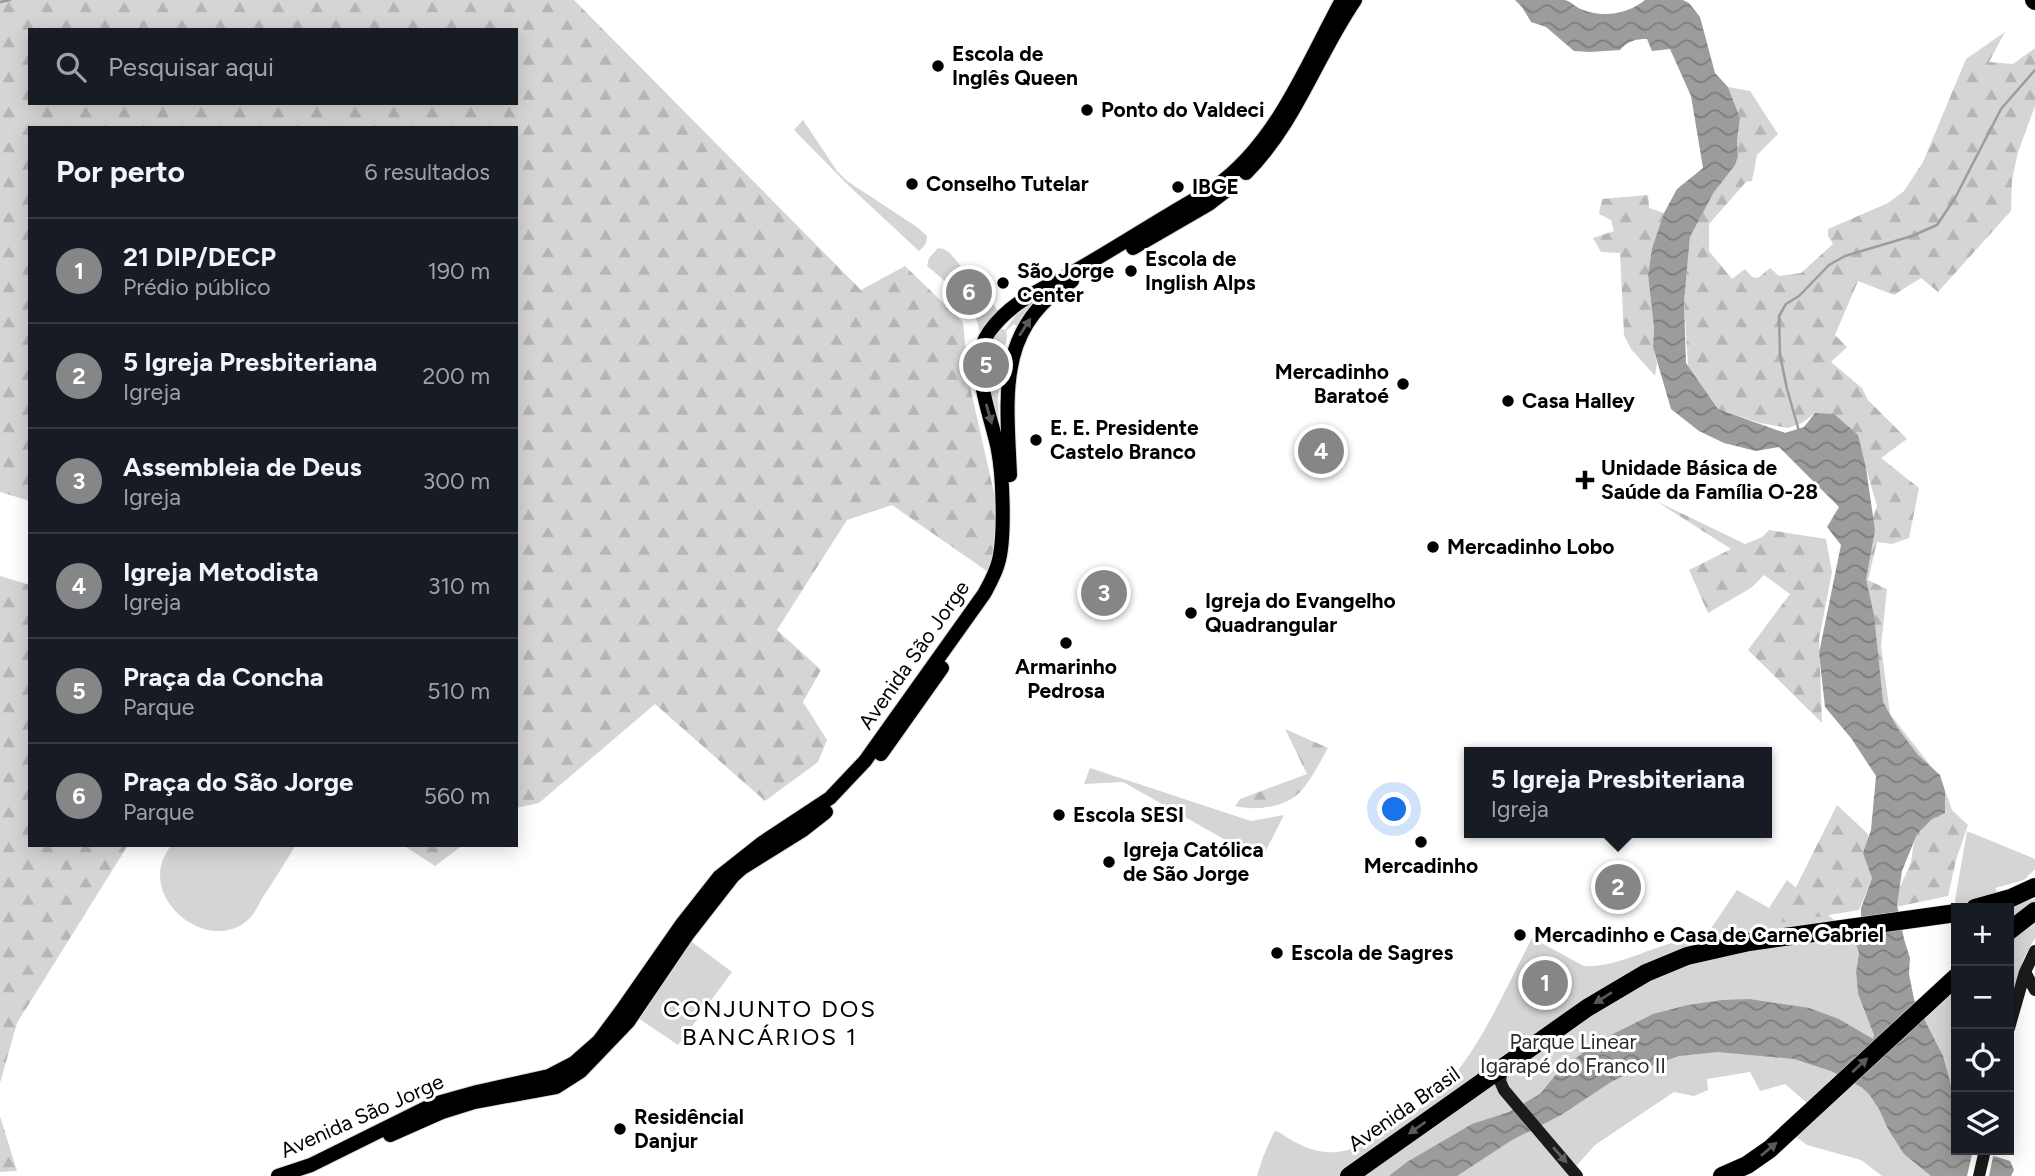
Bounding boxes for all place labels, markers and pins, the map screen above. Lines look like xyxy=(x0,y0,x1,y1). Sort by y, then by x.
place label: Escola de Inglês Queen xyxy=(952,41,1078,90)
marker: Escola de Inglês Queen xyxy=(930,58,946,74)
place label: Ponto do Valdeci xyxy=(1101,97,1265,122)
marker: Ponto do Valdeci xyxy=(1079,102,1095,118)
place label: Conselho Tutelar xyxy=(926,171,1089,196)
place label: IBGE xyxy=(1192,174,1239,199)
marker: Conselho Tutelar xyxy=(904,176,920,192)
marker: IBGE xyxy=(1170,179,1186,195)
place label: Escola de Inglish Alps xyxy=(1145,246,1256,295)
place label: São Jorge Center xyxy=(1017,258,1114,307)
marker: Escola de Inglish Alps xyxy=(1123,263,1139,279)
pin: 6 xyxy=(946,266,992,318)
marker: São Jorge Center xyxy=(995,275,1011,291)
pin: 5 xyxy=(963,339,1009,391)
place label: Mercadinho Baratoé xyxy=(1275,359,1389,408)
marker: Mercadinho Baratoé xyxy=(1395,376,1411,392)
place label: Casa Halley xyxy=(1522,388,1636,413)
marker: Casa Halley xyxy=(1500,393,1516,409)
place label: E. E. Presidente Castelo Branco xyxy=(1050,415,1199,464)
pin: 4 xyxy=(1298,425,1344,477)
marker: E. E. Presidente Castelo Branco xyxy=(1028,432,1044,448)
place label: Unidade Básica de Saúde da Família O-28 xyxy=(1601,455,1818,504)
marker: Unidade Básica de Saúde da Família O-28 xyxy=(1575,470,1595,490)
place label: Mercadinho Lobo xyxy=(1447,534,1615,559)
marker: Mercadinho Lobo xyxy=(1425,539,1441,555)
pin: 3 xyxy=(1081,567,1127,619)
place label: Igreja do Evangelho Quadrangular xyxy=(1205,588,1396,637)
marker: Igreja do Evangelho Quadrangular xyxy=(1183,605,1199,621)
marker: Armarinho Pedrosa xyxy=(1058,635,1074,651)
place label: Armarinho Pedrosa xyxy=(1015,654,1117,703)
place label: Escola SESI xyxy=(1073,802,1184,827)
marker: Escola SESI xyxy=(1051,807,1067,823)
marker: Mercadinho xyxy=(1413,834,1429,850)
place label: Igreja Católica de São Jorge xyxy=(1123,837,1264,886)
place label: Mercadinho xyxy=(1364,853,1478,878)
marker: Igreja Católica de São Jorge xyxy=(1101,854,1117,870)
pin: 2 xyxy=(1595,861,1641,913)
place label: Mercadinho e Casa de Carne Gabriel xyxy=(1534,922,1884,947)
marker: Mercadinho e Casa de Carne Gabriel xyxy=(1512,927,1528,943)
place label: Escola de Sagres xyxy=(1291,940,1453,965)
marker: Escola de Sagres xyxy=(1269,945,1285,961)
pin: 1 xyxy=(1522,957,1568,1009)
place label: Residêncial Danjur xyxy=(634,1104,744,1153)
marker: Residêncial Danjur xyxy=(612,1121,628,1137)

